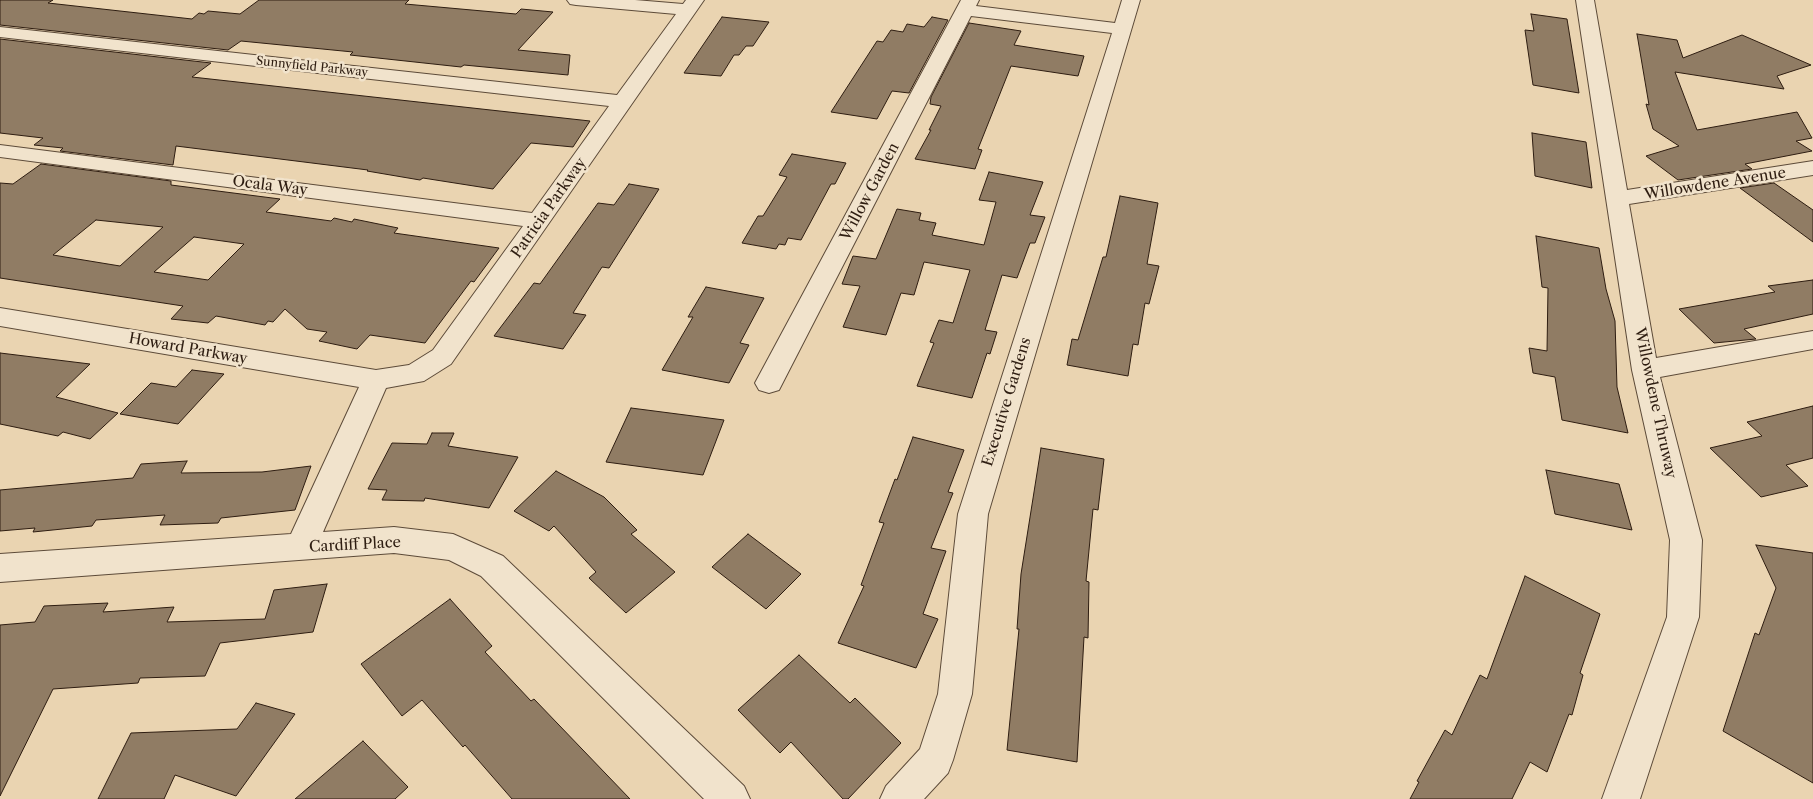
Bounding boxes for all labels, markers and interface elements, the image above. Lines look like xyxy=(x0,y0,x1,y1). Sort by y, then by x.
street label: Sunnyfield Parkway xyxy=(255,54,369,80)
street label: Willow Garden xyxy=(837,140,903,244)
street label: Patricia Parkway xyxy=(508,154,590,262)
street label: Willowdene Avenue xyxy=(1643,164,1787,204)
street label: Ocala Way xyxy=(231,172,309,200)
street label: Willowdene Thruway xyxy=(1630,326,1680,480)
street label: Howard Parkway xyxy=(127,330,249,368)
street label: Executive Gardens xyxy=(979,335,1035,469)
street label: Cardiff Place xyxy=(309,534,401,556)

